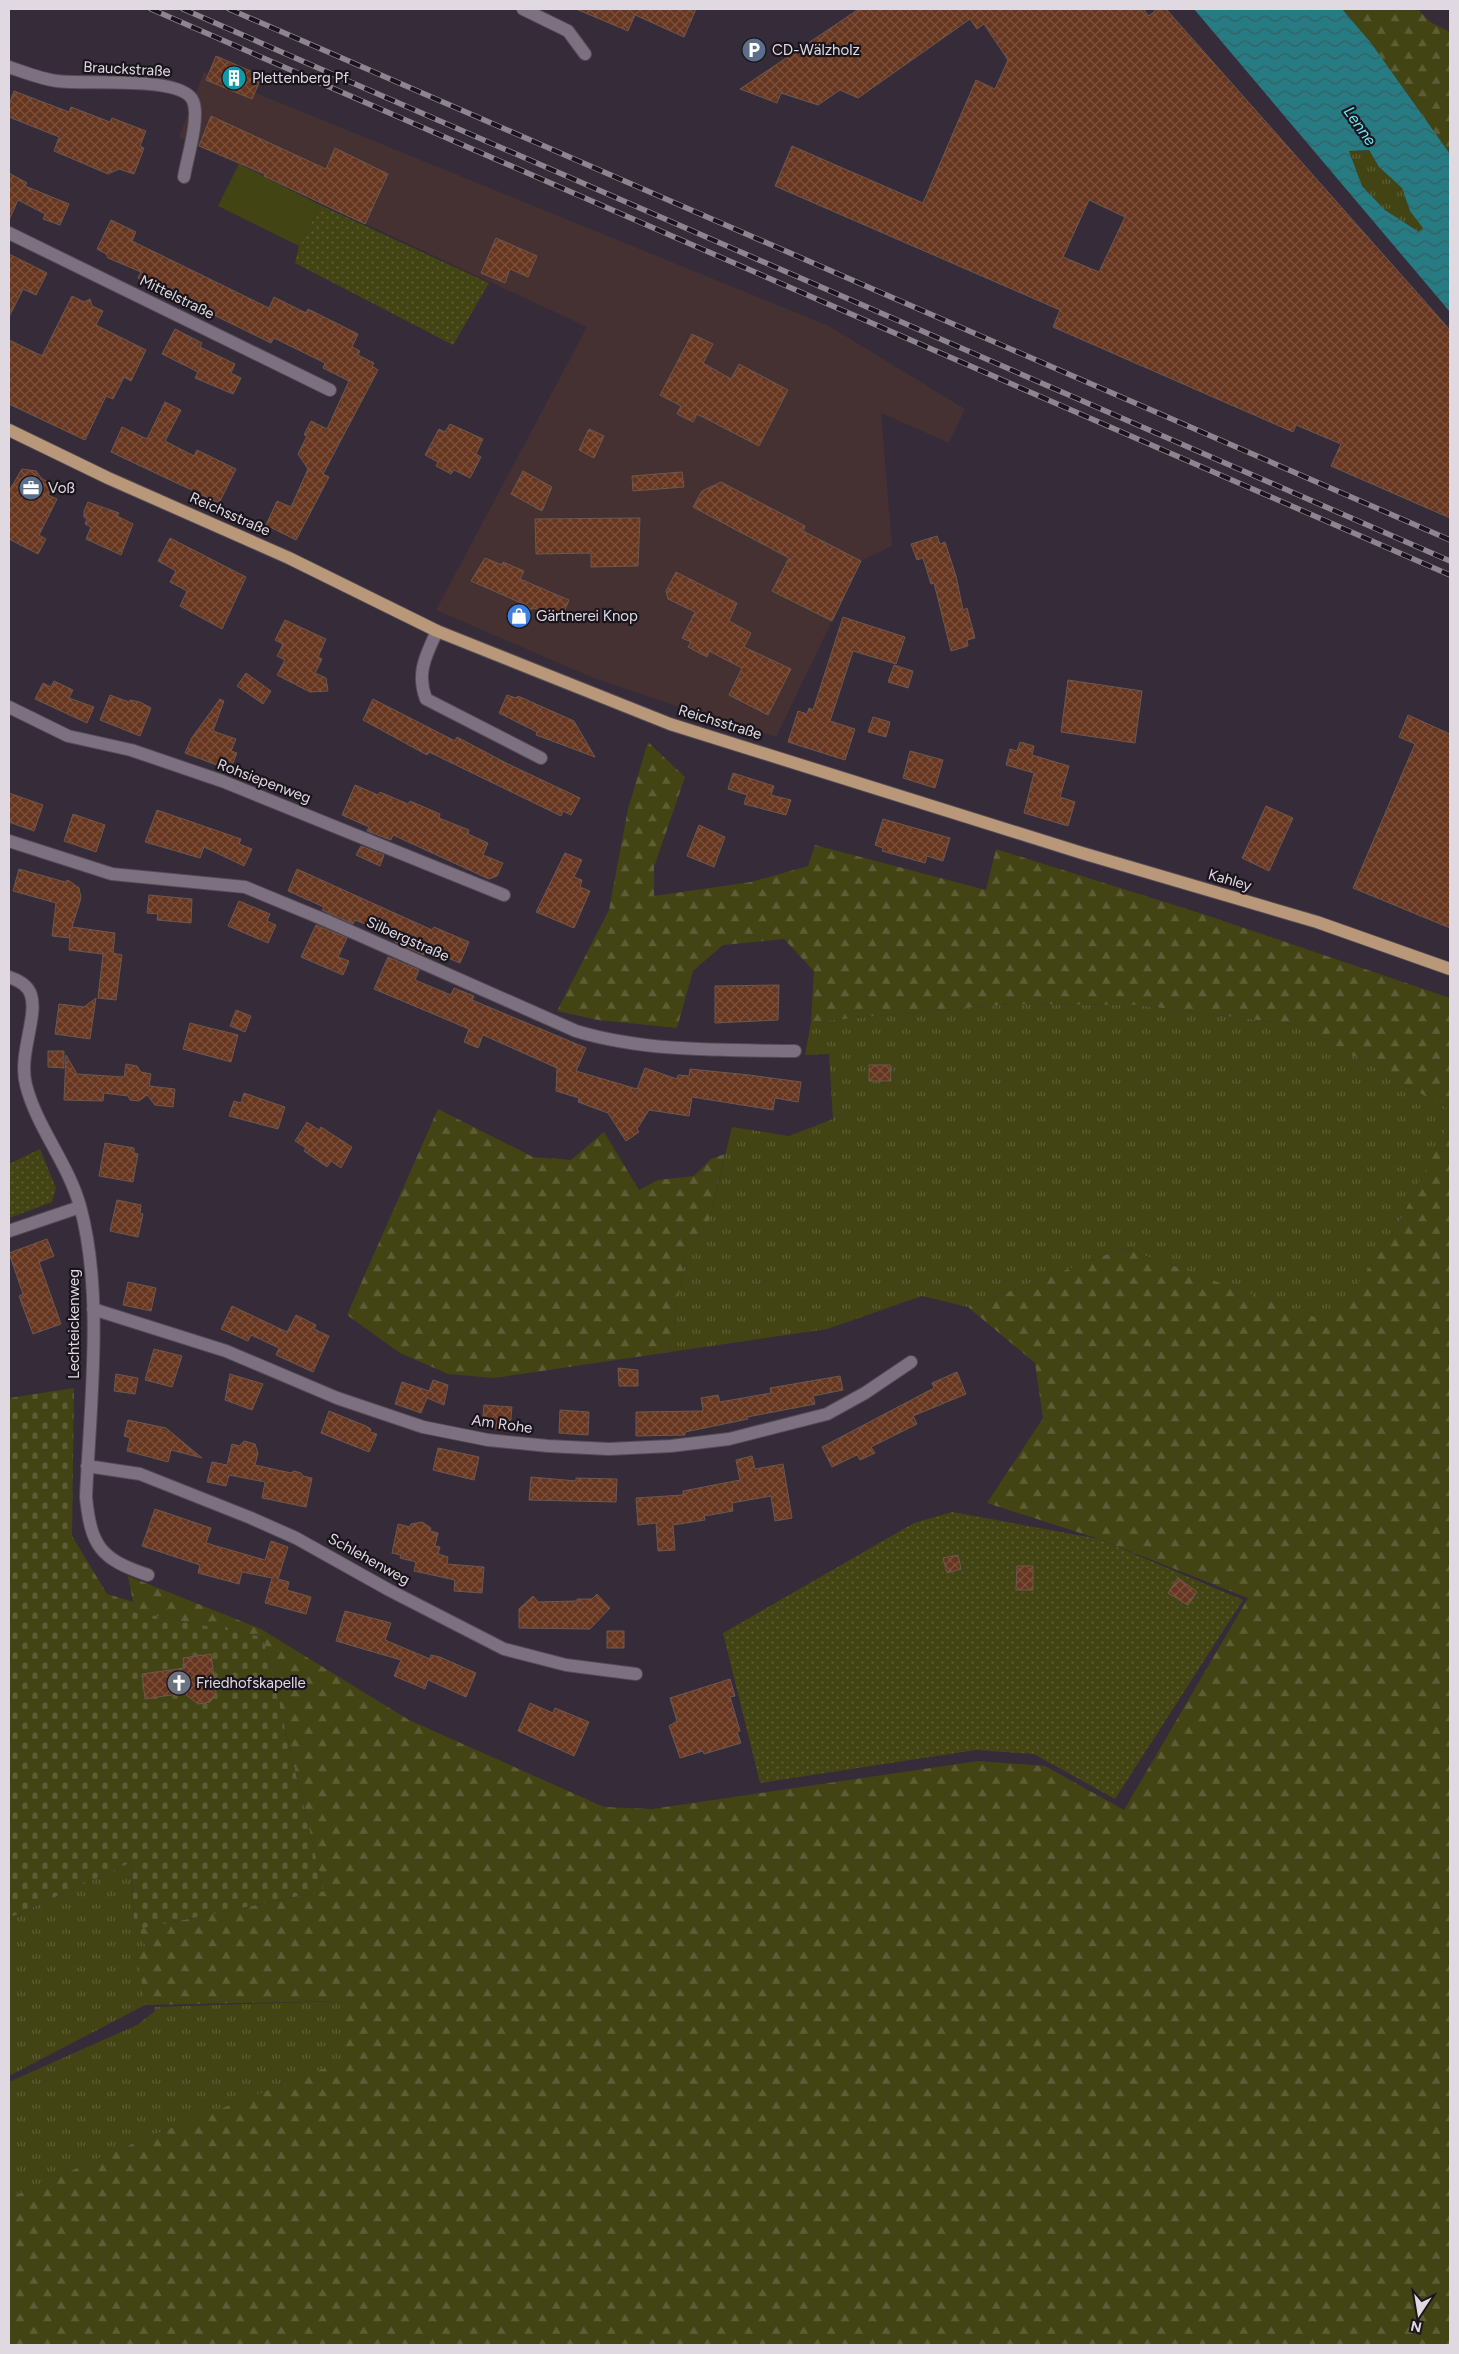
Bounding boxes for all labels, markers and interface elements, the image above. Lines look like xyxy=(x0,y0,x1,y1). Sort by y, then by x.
parking icon: CD-Wälzholz xyxy=(741,37,767,63)
place label: CD-Wälzholz xyxy=(772,41,860,59)
street label: Brauckstraße xyxy=(83,58,171,80)
building icon: Plettenberg Pf xyxy=(221,65,247,91)
place label: Plettenberg Pf xyxy=(252,69,349,87)
water label: Lenne xyxy=(1340,103,1380,150)
street label: Mittelstraße xyxy=(137,271,217,323)
office icon: Voß xyxy=(18,475,44,501)
place label: Voß xyxy=(48,479,75,497)
street label: Reichsstraße xyxy=(187,488,273,540)
shop icon: Gärtnerei Knop xyxy=(506,603,532,629)
place label: Gärtnerei Knop xyxy=(536,607,638,625)
street label: Reichsstraße xyxy=(676,701,764,743)
street label: Rohsiepenweg xyxy=(215,755,313,807)
street label: Kahley xyxy=(1206,865,1254,895)
street label: Silbergstraße xyxy=(364,913,452,965)
street label: Lechteickenweg xyxy=(65,1269,83,1379)
street label: Am Rohe xyxy=(470,1411,534,1437)
street label: Schlehenweg xyxy=(325,1529,413,1589)
church icon: Friedhofskapelle xyxy=(166,1670,192,1696)
place label: Friedhofskapelle xyxy=(196,1674,306,1692)
north arrow xyxy=(1394,2289,1444,2339)
text: N xyxy=(1409,2317,1423,2336)

